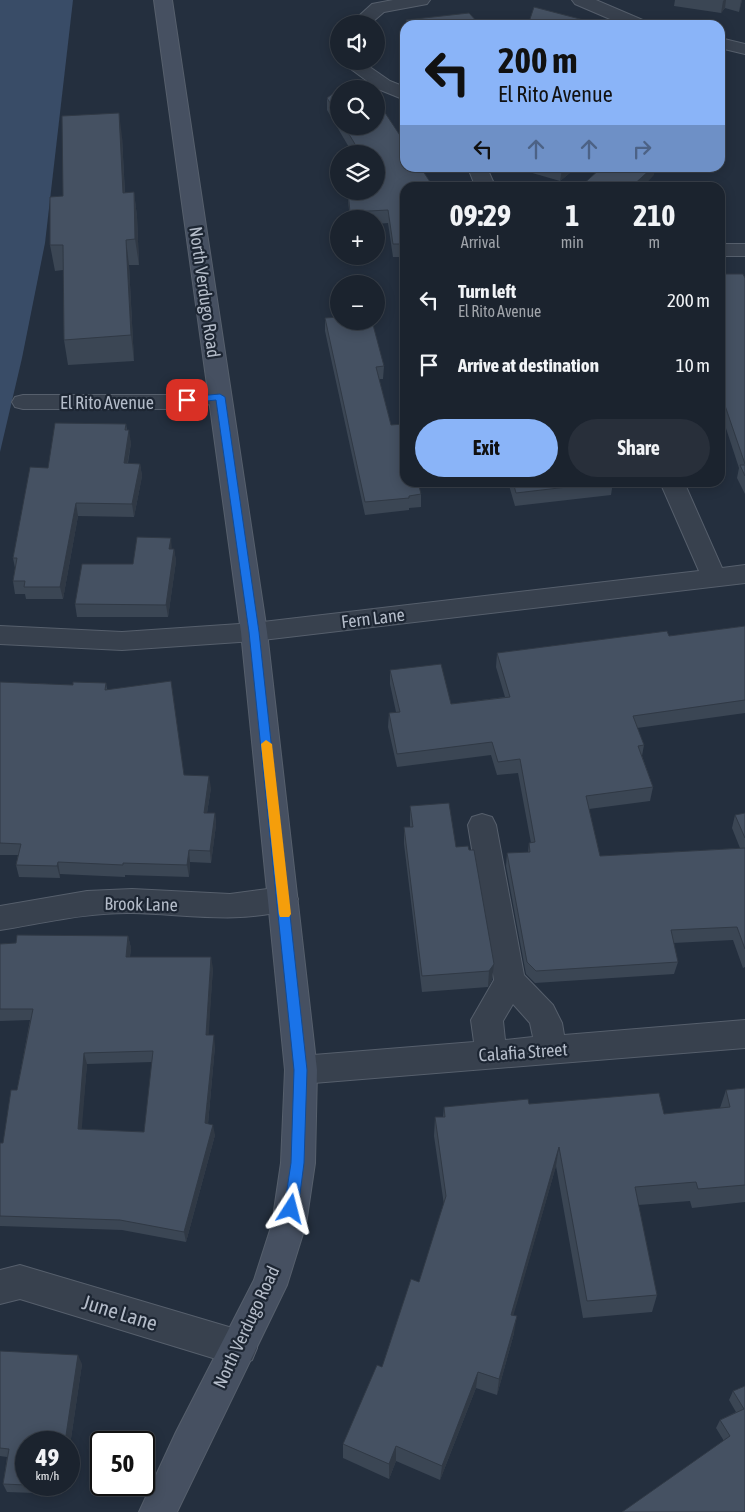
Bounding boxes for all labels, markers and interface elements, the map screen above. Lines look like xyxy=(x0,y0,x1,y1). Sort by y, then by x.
map controls xyxy=(330,15,385,330)
button: sound xyxy=(330,15,385,70)
icon: left xyxy=(415,40,480,105)
text: 200 m xyxy=(498,40,577,80)
button: search xyxy=(330,80,385,135)
text: El Rito Avenue xyxy=(498,81,613,107)
icon: left xyxy=(469,135,497,163)
icon: ahead xyxy=(522,135,550,163)
icon: ahead xyxy=(575,135,603,163)
icon: right xyxy=(628,135,656,163)
button: layers xyxy=(330,145,385,200)
text: 09:29 xyxy=(449,198,511,232)
text: 1 xyxy=(565,198,579,232)
text: 210 xyxy=(633,198,675,232)
button: + xyxy=(330,210,385,265)
street label: North Verdugo Road xyxy=(185,225,225,359)
text: Arrival xyxy=(461,233,500,251)
text: min xyxy=(561,233,584,251)
text: m xyxy=(649,233,660,251)
button: − xyxy=(330,275,385,330)
text: Turn left xyxy=(458,280,516,302)
icon: left xyxy=(415,286,443,314)
text: 200 m xyxy=(667,289,710,311)
text: El Rito Avenue xyxy=(458,302,541,320)
icon: arrive xyxy=(415,351,443,379)
text: Arrive at destination xyxy=(458,354,599,376)
text: 10 m xyxy=(676,354,710,376)
pin xyxy=(166,379,208,421)
icon: arrive xyxy=(173,386,201,414)
street label: El Rito Avenue xyxy=(60,392,154,413)
button: Exit xyxy=(415,419,558,477)
button: Share xyxy=(568,419,710,477)
street label: Fern Lane xyxy=(340,604,406,632)
street label: Brook Lane xyxy=(104,893,178,915)
street label: Calafia Street xyxy=(478,1038,568,1066)
position arrow xyxy=(264,1182,316,1234)
street label: North Verdugo Road xyxy=(209,1263,283,1391)
street label: June Lane xyxy=(80,1289,160,1335)
speed limit sign: 50 xyxy=(90,1431,155,1496)
text: 49 xyxy=(36,1443,59,1471)
text: km/h xyxy=(36,1469,59,1483)

